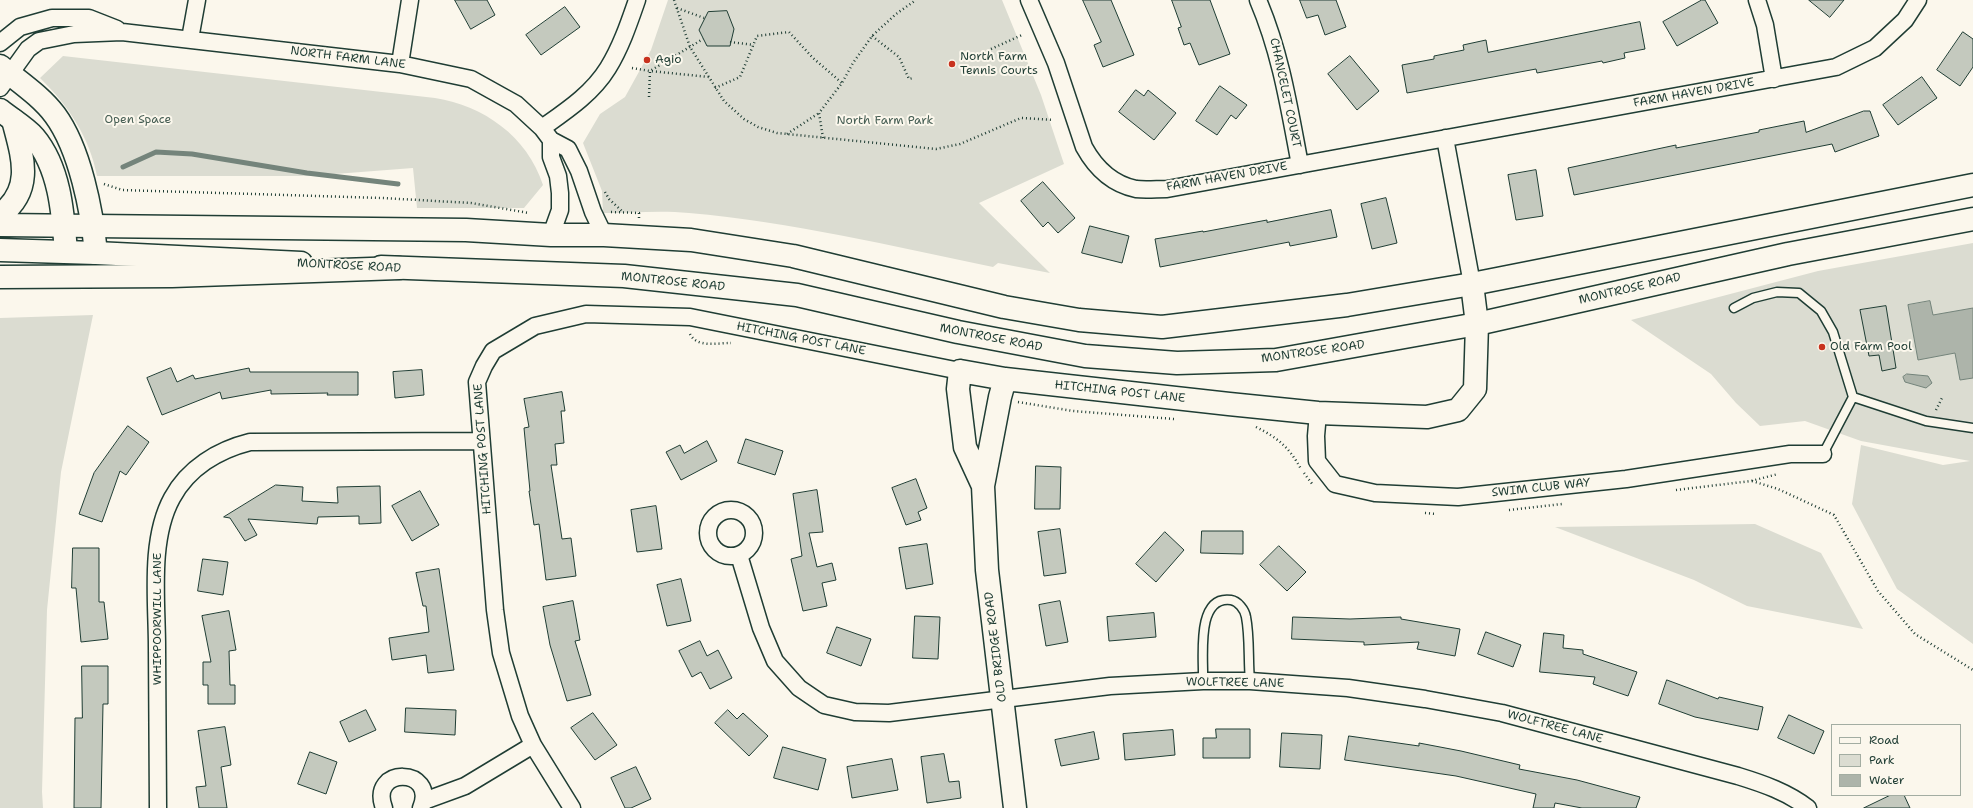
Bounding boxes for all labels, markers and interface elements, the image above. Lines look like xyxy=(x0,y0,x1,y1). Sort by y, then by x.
street label: CHANCELET COURT xyxy=(1266,37,1304,149)
street label: NORTH FARM LANE xyxy=(290,44,406,72)
place label: North Farm Tennis Courts xyxy=(960,50,1038,78)
place label: Agio xyxy=(655,53,681,67)
marker: Agio xyxy=(642,55,652,65)
marker: North Farm Tennis Courts xyxy=(947,59,957,69)
street label: FARM HAVEN DRIVE xyxy=(1632,75,1756,111)
park label: Open Space xyxy=(105,113,171,127)
park label: North Farm Park xyxy=(837,114,933,128)
street label: FARM HAVEN DRIVE xyxy=(1165,159,1289,195)
street label: MONTROSE ROAD xyxy=(297,256,401,276)
street label: MONTROSE ROAD xyxy=(620,269,726,295)
street label: MONTROSE ROAD xyxy=(1578,270,1682,308)
street label: HITCHING POST LANE xyxy=(735,319,867,359)
street label: MONTROSE ROAD xyxy=(938,321,1044,355)
street label: MONTROSE ROAD xyxy=(1260,338,1366,366)
place label: Old Farm Pool xyxy=(1830,340,1912,354)
marker: Old Farm Pool xyxy=(1817,342,1827,352)
street label: HITCHING POST LANE xyxy=(1054,378,1186,406)
street label: HITCHING POST LANE xyxy=(471,383,495,515)
street label: SWIM CLUB WAY xyxy=(1491,476,1591,500)
street label: WHIPPOORWILL LANE xyxy=(151,553,165,685)
street label: OLD BRIDGE ROAD xyxy=(982,591,1010,703)
street label: WOLFTREE LANE xyxy=(1186,675,1284,691)
street label: WOLFTREE LANE xyxy=(1506,707,1604,747)
legend xyxy=(1831,724,1961,796)
text: Road xyxy=(1869,732,1899,748)
text: Park xyxy=(1869,752,1895,768)
text: Water xyxy=(1869,772,1904,788)

